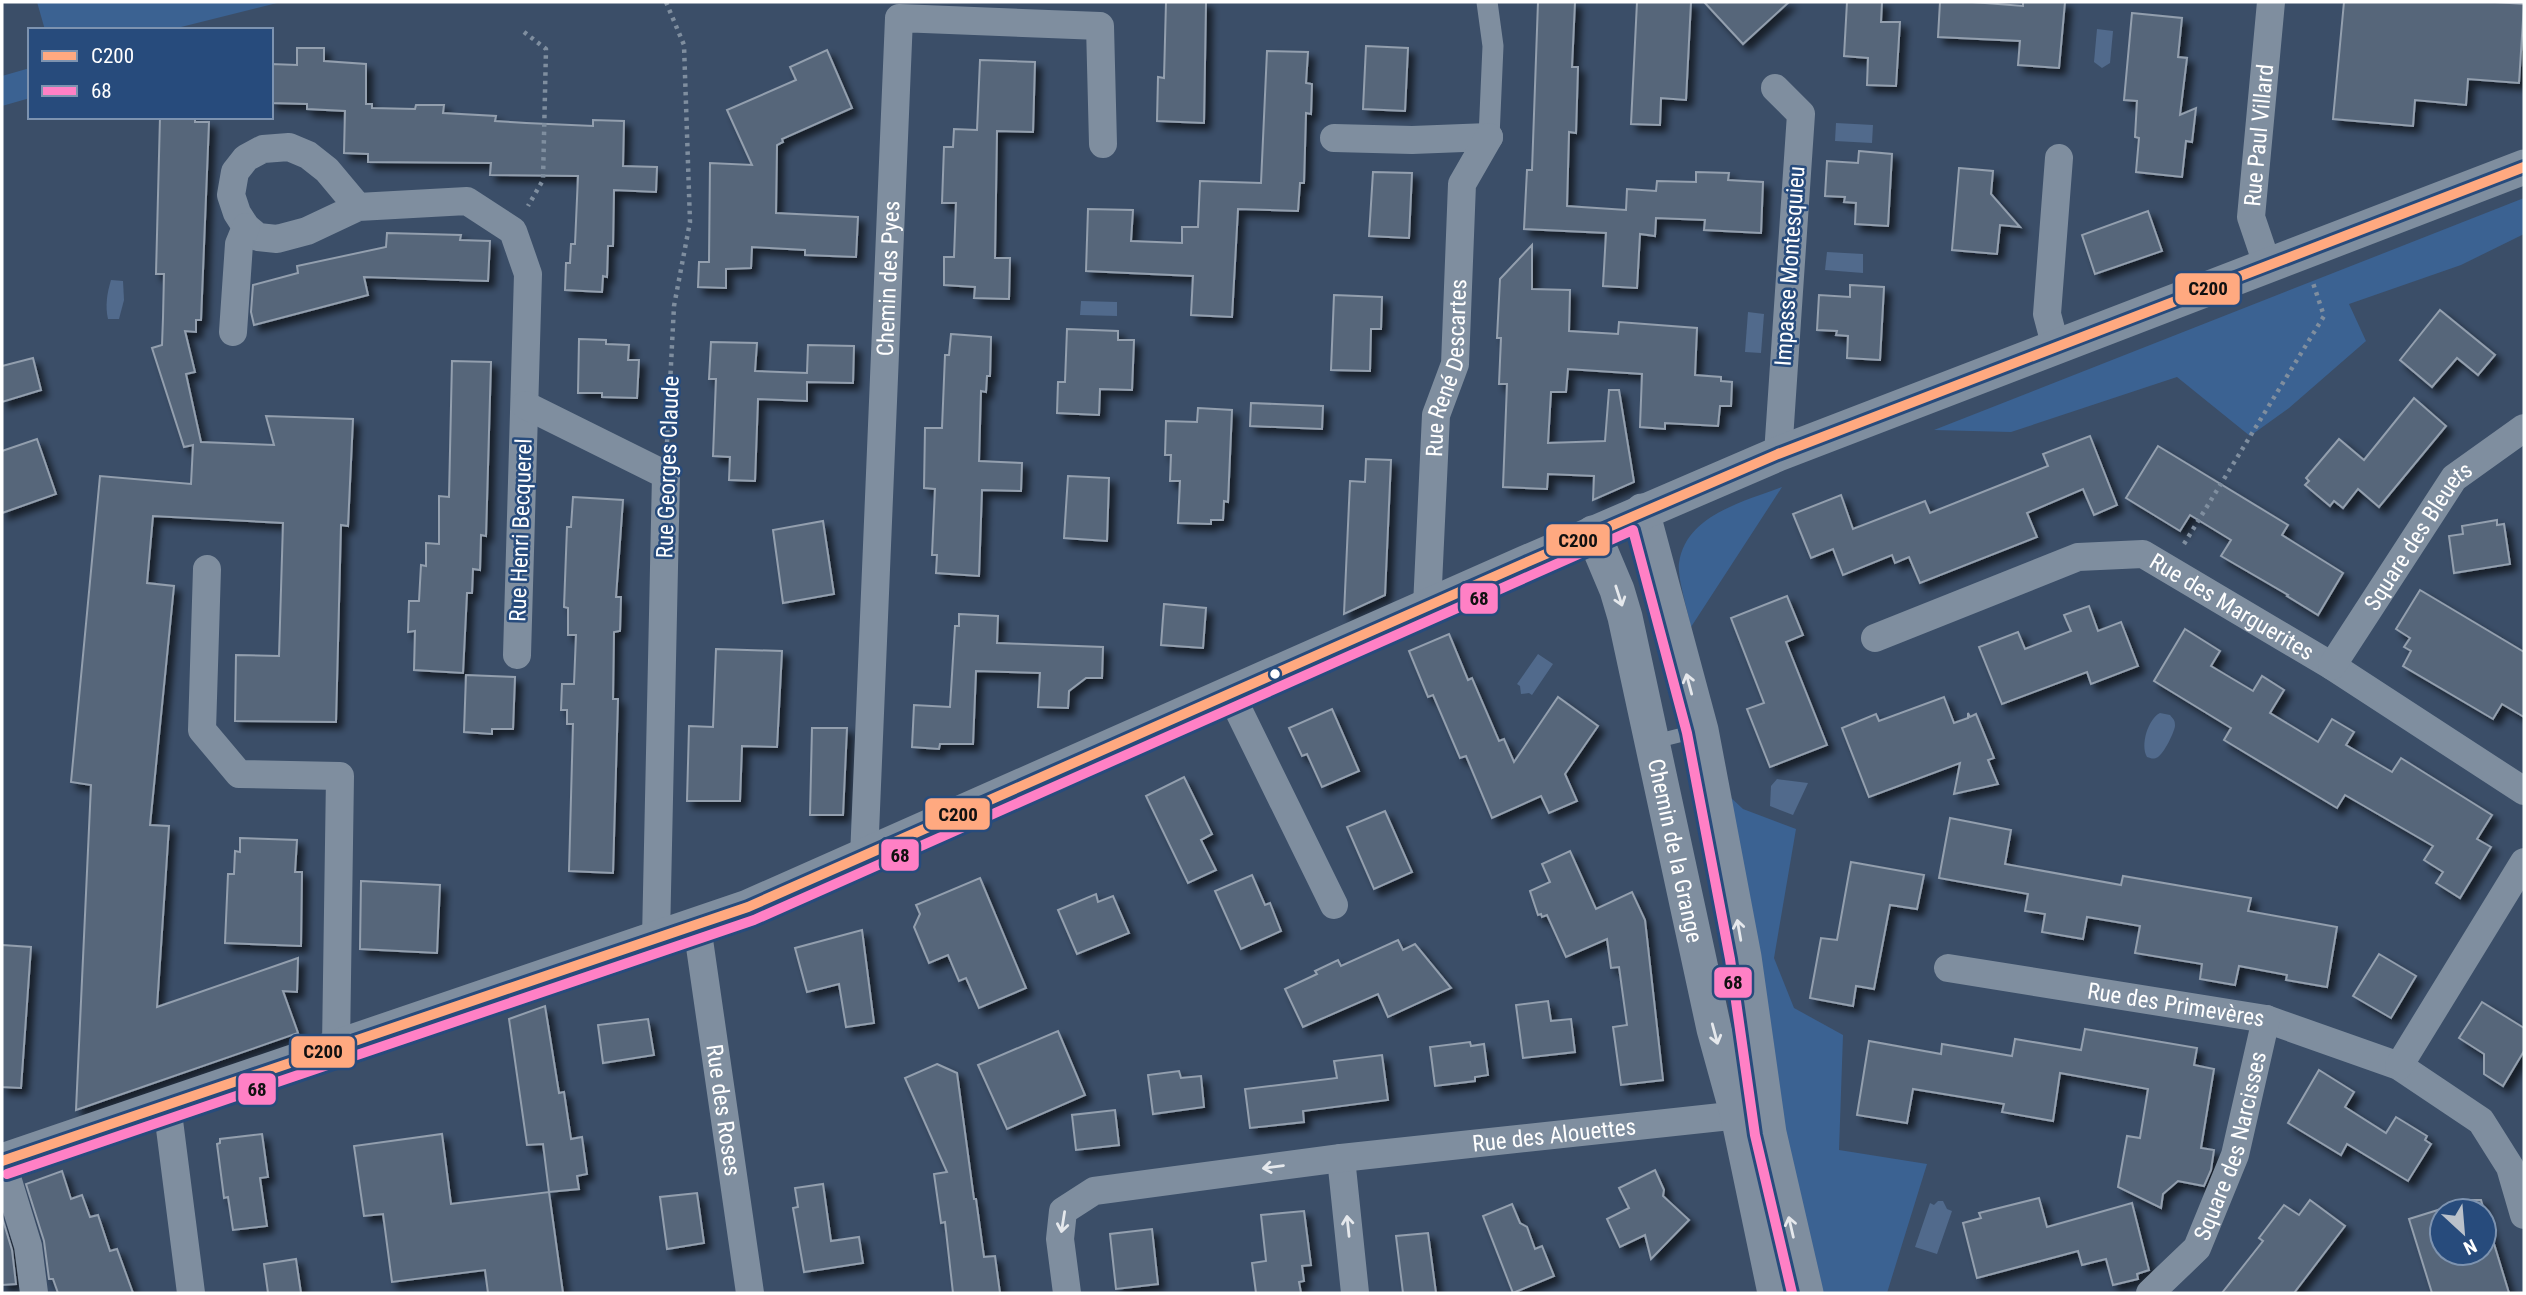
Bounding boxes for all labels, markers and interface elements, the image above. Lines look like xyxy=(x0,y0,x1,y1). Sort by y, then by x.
legend xyxy=(28,28,273,119)
text: C200 xyxy=(91,44,134,68)
street label: Rue Paul Villard xyxy=(2239,63,2279,207)
text: 68 xyxy=(91,79,112,103)
street label: Impasse Montesquieu xyxy=(1770,165,1810,367)
street label: Chemin des Pyes xyxy=(871,200,905,357)
line badge: C200 xyxy=(2174,272,2241,306)
text: C200 xyxy=(2188,277,2228,300)
street label: Rue René Descartes xyxy=(1421,278,1472,457)
street label: Rue Georges Claude xyxy=(651,375,685,559)
street label: Rue Henri Becquerel xyxy=(504,438,538,622)
street label: Square des Bleuets xyxy=(2358,456,2477,616)
line badge: C200 xyxy=(1545,523,1611,557)
text: C200 xyxy=(1558,529,1598,552)
street label: Rue des Marguerites xyxy=(2145,548,2319,666)
line badge: 68 xyxy=(1459,582,1499,615)
one-way arrow xyxy=(1613,585,1626,607)
text: 68 xyxy=(1469,587,1489,610)
unlabelled marker xyxy=(1268,667,1282,681)
one-way arrow xyxy=(1682,673,1695,696)
street label: Chemin de la Grange xyxy=(1642,756,1708,945)
line badge: C200 xyxy=(924,797,991,831)
text: C200 xyxy=(938,803,978,826)
line badge: 68 xyxy=(880,838,920,872)
text: 68 xyxy=(890,844,910,867)
one-way arrow xyxy=(1732,920,1745,942)
line badge: 68 xyxy=(1713,966,1753,999)
text: 68 xyxy=(1723,971,1743,994)
street label: Rue des Primevères xyxy=(2086,977,2267,1032)
one-way arrow xyxy=(1709,1022,1722,1044)
line badge: C200 xyxy=(290,1035,356,1069)
text: C200 xyxy=(303,1040,343,1063)
street label: Rue des Roses xyxy=(701,1042,746,1178)
street label: Square des Narcisses xyxy=(2188,1049,2272,1244)
line badge: 68 xyxy=(237,1072,277,1106)
text: 68 xyxy=(247,1078,267,1101)
street label: Rue des Alouettes xyxy=(1471,1113,1637,1157)
one-way arrow xyxy=(1262,1161,1285,1174)
north arrow xyxy=(2428,1197,2498,1267)
one-way arrow xyxy=(1056,1210,1069,1232)
one-way arrow xyxy=(1341,1215,1354,1238)
one-way arrow xyxy=(1784,1216,1797,1239)
text: N xyxy=(2460,1234,2481,1260)

